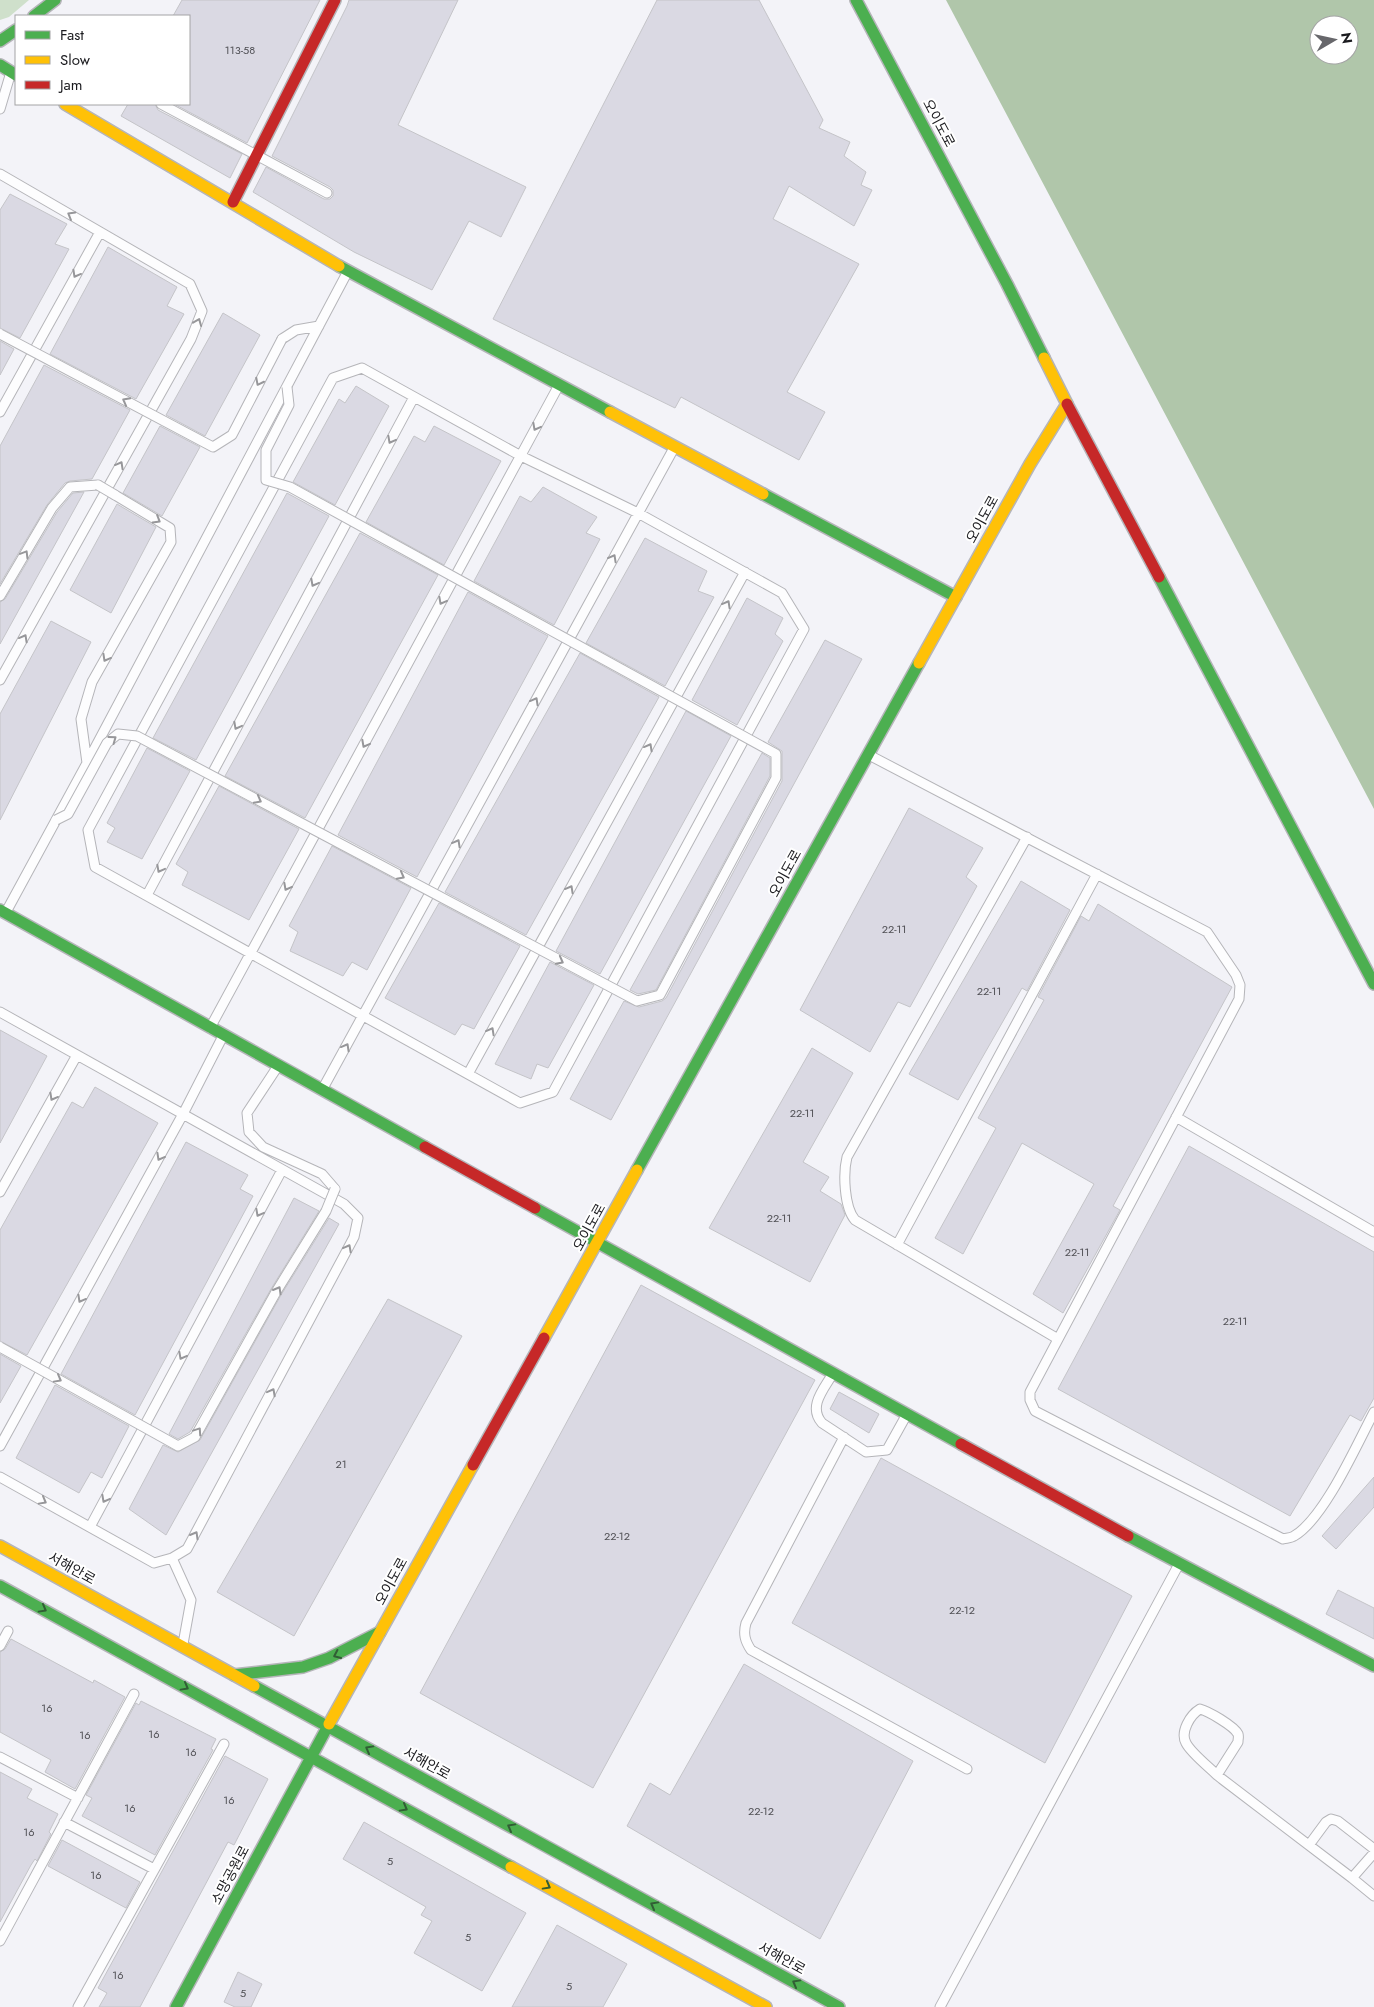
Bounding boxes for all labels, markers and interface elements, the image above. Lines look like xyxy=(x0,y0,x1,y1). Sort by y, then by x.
legend xyxy=(15,15,190,105)
north arrow xyxy=(1309,15,1359,65)
text: Fast xyxy=(60,24,84,46)
text: N xyxy=(1336,31,1358,45)
house number: 113-58 xyxy=(225,42,255,58)
text: Slow xyxy=(60,49,91,71)
text: Jam xyxy=(58,74,83,96)
street label: 오이도로 xyxy=(918,96,960,151)
one-way arrow xyxy=(67,211,76,221)
one-way arrow xyxy=(72,269,82,278)
one-way arrow xyxy=(191,318,202,327)
one-way arrow xyxy=(255,377,265,386)
one-way arrow xyxy=(123,398,132,408)
one-way arrow xyxy=(532,422,542,431)
one-way arrow xyxy=(387,434,397,443)
one-way arrow xyxy=(114,462,124,471)
street label: 오이도로 xyxy=(961,492,1003,546)
one-way arrow xyxy=(151,514,160,524)
one-way arrow xyxy=(18,551,28,560)
one-way arrow xyxy=(607,555,617,564)
one-way arrow xyxy=(310,578,320,587)
one-way arrow xyxy=(438,596,448,605)
one-way arrow xyxy=(721,601,731,610)
one-way arrow xyxy=(18,634,28,643)
one-way arrow xyxy=(102,653,112,662)
one-way arrow xyxy=(529,697,539,706)
one-way arrow xyxy=(233,721,243,730)
one-way arrow xyxy=(107,737,116,745)
one-way arrow xyxy=(361,738,371,747)
one-way arrow xyxy=(642,743,652,752)
one-way arrow xyxy=(252,794,261,804)
one-way arrow xyxy=(451,840,461,849)
street label: 오이도로 xyxy=(764,846,806,900)
one-way arrow xyxy=(156,864,166,873)
one-way arrow xyxy=(396,870,405,880)
one-way arrow xyxy=(283,881,293,890)
one-way arrow xyxy=(564,885,574,894)
house number: 22-11 xyxy=(882,921,906,937)
one-way arrow xyxy=(555,955,564,965)
house number: 22-11 xyxy=(977,983,1001,999)
one-way arrow xyxy=(485,1027,495,1036)
one-way arrow xyxy=(339,1044,349,1053)
one-way arrow xyxy=(50,1092,60,1101)
house number: 22-11 xyxy=(790,1105,814,1121)
one-way arrow xyxy=(156,1151,166,1160)
street label: 오이도로 xyxy=(568,1200,610,1254)
one-way arrow xyxy=(255,1208,265,1217)
house number: 22-11 xyxy=(767,1210,791,1226)
house number: 22-11 xyxy=(1065,1244,1089,1260)
one-way arrow xyxy=(342,1245,352,1254)
one-way arrow xyxy=(272,1287,282,1296)
one-way arrow xyxy=(77,1294,87,1303)
house number: 22-11 xyxy=(1223,1313,1247,1329)
one-way arrow xyxy=(178,1351,188,1360)
one-way arrow xyxy=(53,1373,62,1383)
one-way arrow xyxy=(266,1388,276,1397)
one-way arrow xyxy=(192,1427,201,1437)
house number: 21 xyxy=(335,1456,347,1472)
one-way arrow xyxy=(101,1494,111,1503)
one-way arrow xyxy=(37,1495,46,1505)
house number: 22-12 xyxy=(604,1528,630,1544)
one-way arrow xyxy=(189,1532,199,1541)
street label: 서해안로 xyxy=(45,1547,99,1589)
street label: 오이도로 xyxy=(370,1554,412,1608)
house number: 22-12 xyxy=(949,1602,975,1618)
one-way arrow xyxy=(37,1603,46,1613)
one-way arrow xyxy=(333,1648,342,1659)
one-way arrow xyxy=(180,1681,189,1691)
house number: 16 xyxy=(41,1700,53,1716)
house number: 16 xyxy=(148,1726,160,1742)
house number: 16 xyxy=(79,1727,91,1743)
street label: 서해안로 xyxy=(400,1742,454,1784)
house number: 16 xyxy=(185,1744,197,1760)
one-way arrow xyxy=(365,1745,374,1755)
house number: 16 xyxy=(223,1792,235,1808)
house number: 16 xyxy=(124,1800,136,1816)
one-way arrow xyxy=(399,1802,408,1812)
house number: 22-12 xyxy=(748,1803,774,1819)
one-way arrow xyxy=(508,1823,517,1833)
house number: 16 xyxy=(23,1824,35,1840)
street label: 소망공원로 xyxy=(206,1842,254,1908)
house number: 5 xyxy=(387,1853,393,1869)
house number: 16 xyxy=(90,1867,102,1883)
one-way arrow xyxy=(541,1880,550,1890)
one-way arrow xyxy=(650,1901,659,1911)
house number: 5 xyxy=(465,1929,471,1945)
street label: 서해안로 xyxy=(755,1937,809,1979)
house number: 16 xyxy=(112,1967,124,1983)
house number: 5 xyxy=(566,1978,572,1994)
one-way arrow xyxy=(792,1980,801,1990)
house number: 5 xyxy=(240,1985,246,2001)

